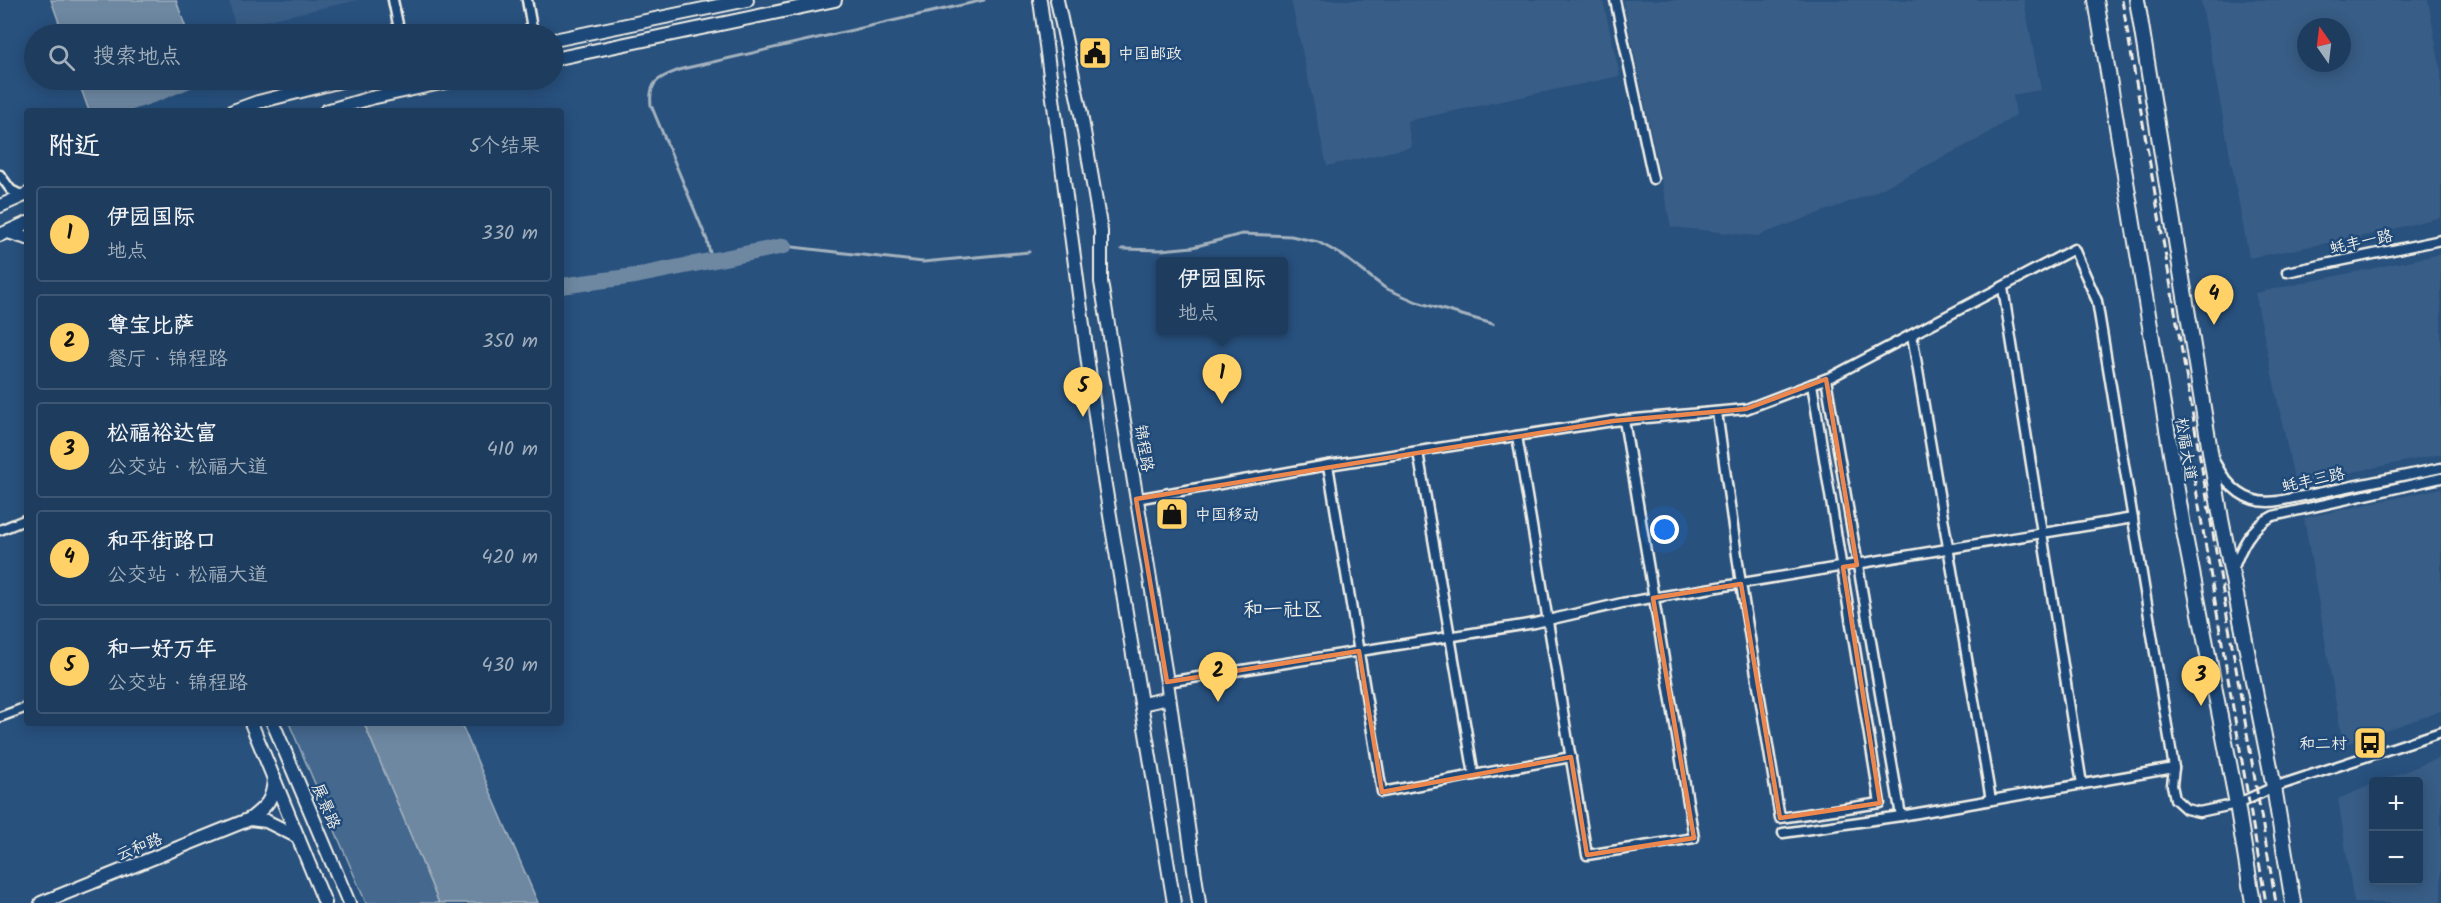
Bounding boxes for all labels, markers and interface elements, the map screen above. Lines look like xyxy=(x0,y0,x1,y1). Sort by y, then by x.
north arrow xyxy=(2297,18,2351,72)
search box xyxy=(24,24,564,90)
public building icon: 中国邮政 xyxy=(1077,35,1113,71)
text: 搜索地点 xyxy=(93,40,181,75)
icon: search xyxy=(45,41,78,74)
place label: 中国邮政 xyxy=(1118,42,1182,67)
text: 附近 xyxy=(48,126,100,168)
text: 5个结果 xyxy=(469,131,540,163)
text: 伊园国际 xyxy=(107,201,195,236)
text: 1 xyxy=(66,218,73,250)
text: 330 m xyxy=(481,218,538,250)
street label: 蚝丰一路 xyxy=(2327,224,2395,261)
text: 地点 xyxy=(107,236,147,268)
popup xyxy=(1156,257,1288,335)
text: 伊园国际 xyxy=(1178,263,1266,298)
pin: 4 xyxy=(2194,276,2234,325)
text: 地点 xyxy=(1178,298,1218,330)
text: 尊宝比萨 xyxy=(107,309,195,344)
text: 2 xyxy=(64,326,75,358)
text: 350 m xyxy=(482,326,538,358)
text: 餐厅 · 锦程路 xyxy=(107,344,228,376)
pin: 1 xyxy=(1202,354,1242,404)
pin: 5 xyxy=(1064,368,1102,417)
street label: 松福大道 xyxy=(2168,416,2203,483)
text: 松福裕达富 xyxy=(107,417,217,452)
street label: 锦程路 xyxy=(1127,423,1160,474)
text: 3 xyxy=(64,434,75,466)
text: 410 m xyxy=(487,434,538,466)
text: 公交站 · 松福大道 xyxy=(107,452,268,484)
street label: 蚝丰三路 xyxy=(2279,462,2347,499)
shop icon: 中国移动 xyxy=(1154,496,1190,532)
place label: 中国移动 xyxy=(1195,503,1259,528)
your location xyxy=(1650,515,1679,544)
text: 和平街路口 xyxy=(107,525,217,560)
text: 4 xyxy=(64,542,75,574)
text: 420 m xyxy=(481,542,538,574)
text: 公交站 · 松福大道 xyxy=(107,560,268,592)
district label: 和一社区 xyxy=(1243,595,1323,627)
text: 和一好万年 xyxy=(107,633,217,668)
text: 5 xyxy=(64,650,75,682)
text: 430 m xyxy=(482,650,538,682)
pin: 2 xyxy=(1198,652,1238,702)
pin: 3 xyxy=(2182,656,2220,706)
text: 公交站 · 锦程路 xyxy=(107,668,248,700)
bus stop icon: 和二村 xyxy=(2352,725,2388,761)
place label: 和二村 xyxy=(2299,732,2347,757)
map controls xyxy=(2369,777,2423,885)
button: + xyxy=(2369,777,2423,831)
street label: 展景路 xyxy=(305,780,347,834)
street label: 云和路 xyxy=(113,827,167,868)
button: − xyxy=(2369,831,2423,885)

